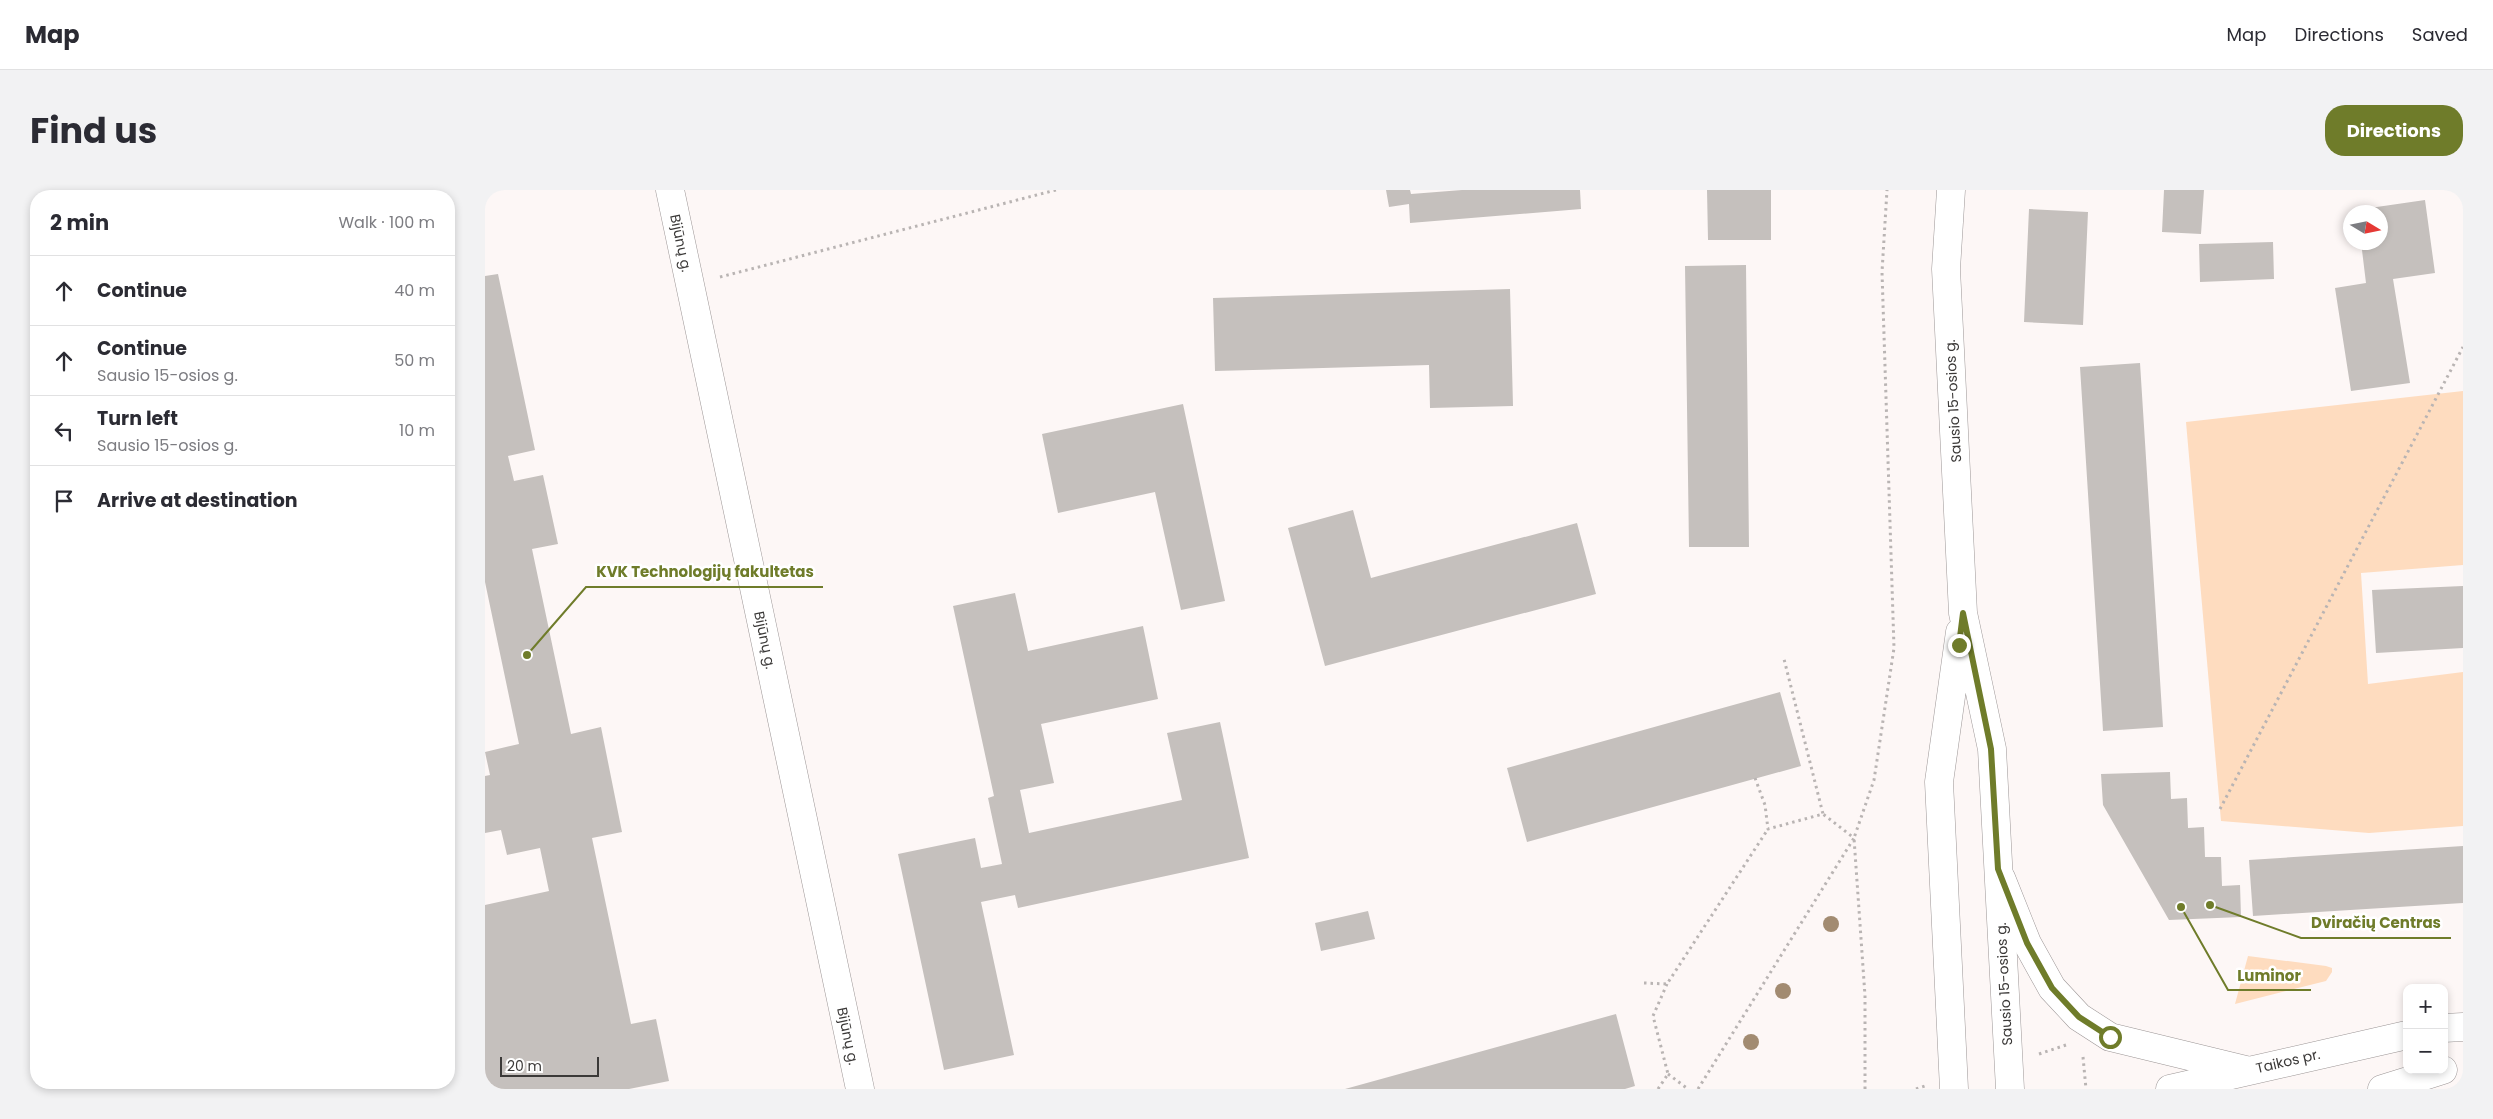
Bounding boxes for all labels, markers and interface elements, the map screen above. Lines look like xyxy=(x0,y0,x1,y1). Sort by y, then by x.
text: Map xyxy=(25,18,80,51)
text: Map xyxy=(2227,22,2266,47)
text: Directions xyxy=(2294,22,2384,47)
text: Saved xyxy=(2412,22,2468,47)
button: Directions xyxy=(2325,105,2463,156)
text: Find us xyxy=(30,106,157,155)
north arrow xyxy=(2343,205,2388,250)
text: 2 min xyxy=(50,208,109,237)
text: Walk · 100 m xyxy=(338,211,435,234)
street label: Bijūnų g. xyxy=(665,212,697,274)
icon: ahead xyxy=(50,277,78,305)
text: Continue xyxy=(97,277,187,304)
text: 40 m xyxy=(394,279,435,302)
text: Continue xyxy=(97,335,187,362)
street label: Sausio 15-osios g. xyxy=(1940,339,1966,463)
icon: ahead xyxy=(50,347,78,375)
text: 50 m xyxy=(394,349,435,372)
text: Sausio 15-osios g. xyxy=(97,364,238,387)
text: Turn left xyxy=(97,405,178,432)
icon: left xyxy=(50,417,78,445)
text: 10 m xyxy=(399,419,435,442)
text: Sausio 15-osios g. xyxy=(97,434,238,457)
icon: arrive xyxy=(50,487,78,515)
text: Arrive at destination xyxy=(97,487,298,514)
callout: KVK Technologijų fakultetas xyxy=(586,557,823,587)
text: KVK Technologijų fakultetas xyxy=(596,561,814,582)
street label: Bijūnų g. xyxy=(749,609,781,671)
route end xyxy=(1948,634,1971,657)
callout: Dviračių Centras xyxy=(2301,908,2451,938)
text: Dviračių Centras xyxy=(2311,912,2441,933)
street label: Sausio 15-osios g. xyxy=(1991,922,2017,1046)
callout: Luminor xyxy=(2228,960,2311,990)
text: Luminor xyxy=(2237,965,2301,986)
map controls xyxy=(2403,984,2448,1074)
button: + xyxy=(2403,984,2448,1029)
street label: Bijūnų g. xyxy=(832,1005,864,1067)
route start xyxy=(2099,1026,2122,1049)
button: − xyxy=(2403,1029,2448,1074)
street label: Taikos pr. xyxy=(2254,1044,2322,1078)
scale bar xyxy=(500,1054,599,1077)
text: 20 m xyxy=(507,1056,542,1076)

